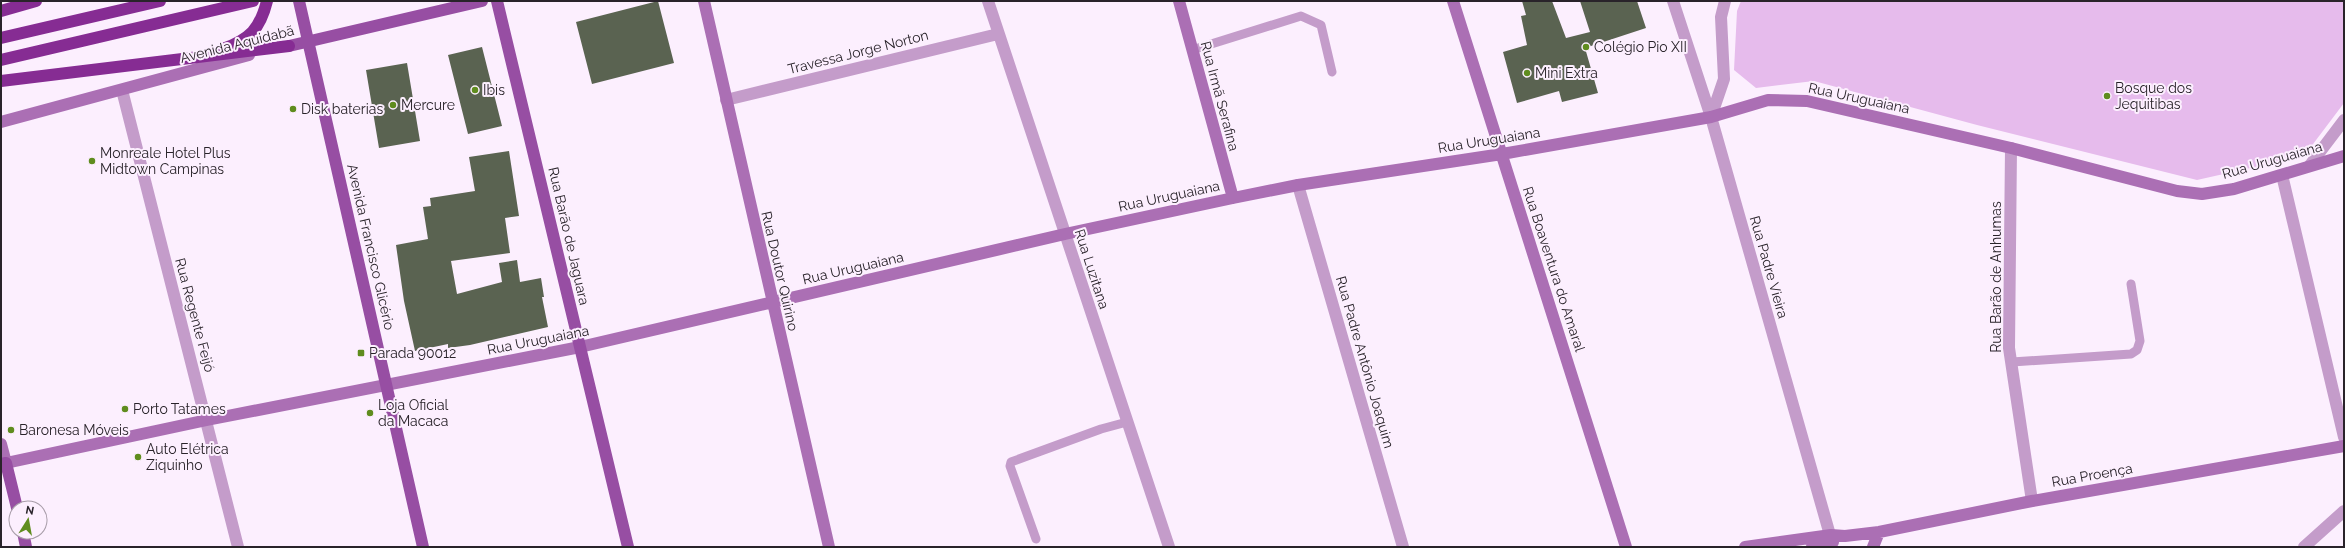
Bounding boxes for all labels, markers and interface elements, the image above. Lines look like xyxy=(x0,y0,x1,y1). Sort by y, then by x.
street label: Avenida Aquidabã xyxy=(178,22,296,66)
street label: Travessa Jorge Norton xyxy=(786,27,930,77)
street label: Rua Irmã Serafina xyxy=(1198,39,1242,153)
place label: Colégio Pio XII xyxy=(1594,39,1687,55)
marker: Colégio Pio XII xyxy=(1581,42,1591,52)
place label: Mini Extra xyxy=(1535,65,1598,81)
marker: Mini Extra xyxy=(1522,68,1532,78)
street label: Rua Uruguaiana xyxy=(1807,79,1911,117)
place label: Bosque dos Jequitibas xyxy=(2115,80,2192,112)
place label: Ibis xyxy=(483,82,505,98)
marker: Ibis xyxy=(470,85,480,95)
marker: Bosque dos Jequitibas xyxy=(2102,91,2112,101)
place label: Mercure xyxy=(401,97,455,113)
marker: Mercure xyxy=(388,100,398,110)
place label: Disk baterias xyxy=(301,101,383,117)
marker: Disk baterias xyxy=(288,104,298,114)
street label: Rua Uruguaiana xyxy=(1437,124,1541,156)
street label: Rua Uruguaiana xyxy=(2220,138,2324,182)
place label: Monreale Hotel Plus Midtown Campinas xyxy=(100,145,231,177)
marker: Monreale Hotel Plus Midtown Campinas xyxy=(87,156,97,166)
street label: Avenida Francisco Glicério xyxy=(344,162,398,332)
street label: Rua Barão de Jaguara xyxy=(545,165,593,307)
street label: Rua Uruguaiana xyxy=(1117,177,1221,215)
street label: Rua Boaventura do Amaral xyxy=(1520,184,1588,354)
street label: Rua Barão de Anhumas xyxy=(1988,201,2004,353)
street label: Rua Doutor Quirino xyxy=(758,209,802,333)
street label: Rua Padre Vieira xyxy=(1747,214,1791,320)
street label: Rua Luzitana xyxy=(1072,227,1112,311)
street label: Rua Uruguaiana xyxy=(801,249,905,287)
street label: Rua Regente Feijó xyxy=(172,256,218,374)
street label: Rua Padre Antônio Joaquim xyxy=(1333,274,1397,450)
street label: Rua Uruguaiana xyxy=(486,322,590,358)
place label: Parada 90012 xyxy=(369,345,456,361)
marker: Parada 90012 xyxy=(356,348,366,358)
place label: Loja Oficial da Macaca xyxy=(378,397,449,429)
place label: Porto Tatames xyxy=(133,401,226,417)
marker: Porto Tatames xyxy=(120,404,130,414)
marker: Loja Oficial da Macaca xyxy=(365,408,375,418)
place label: Baronesa Móveis xyxy=(19,422,129,438)
marker: Baronesa Móveis xyxy=(6,425,16,435)
place label: Auto Elétrica Ziquinho xyxy=(146,441,229,473)
marker: Auto Elétrica Ziquinho xyxy=(133,452,143,462)
street label: Rua Proença xyxy=(2050,460,2134,490)
north arrow xyxy=(8,500,48,540)
text: N xyxy=(24,503,35,518)

